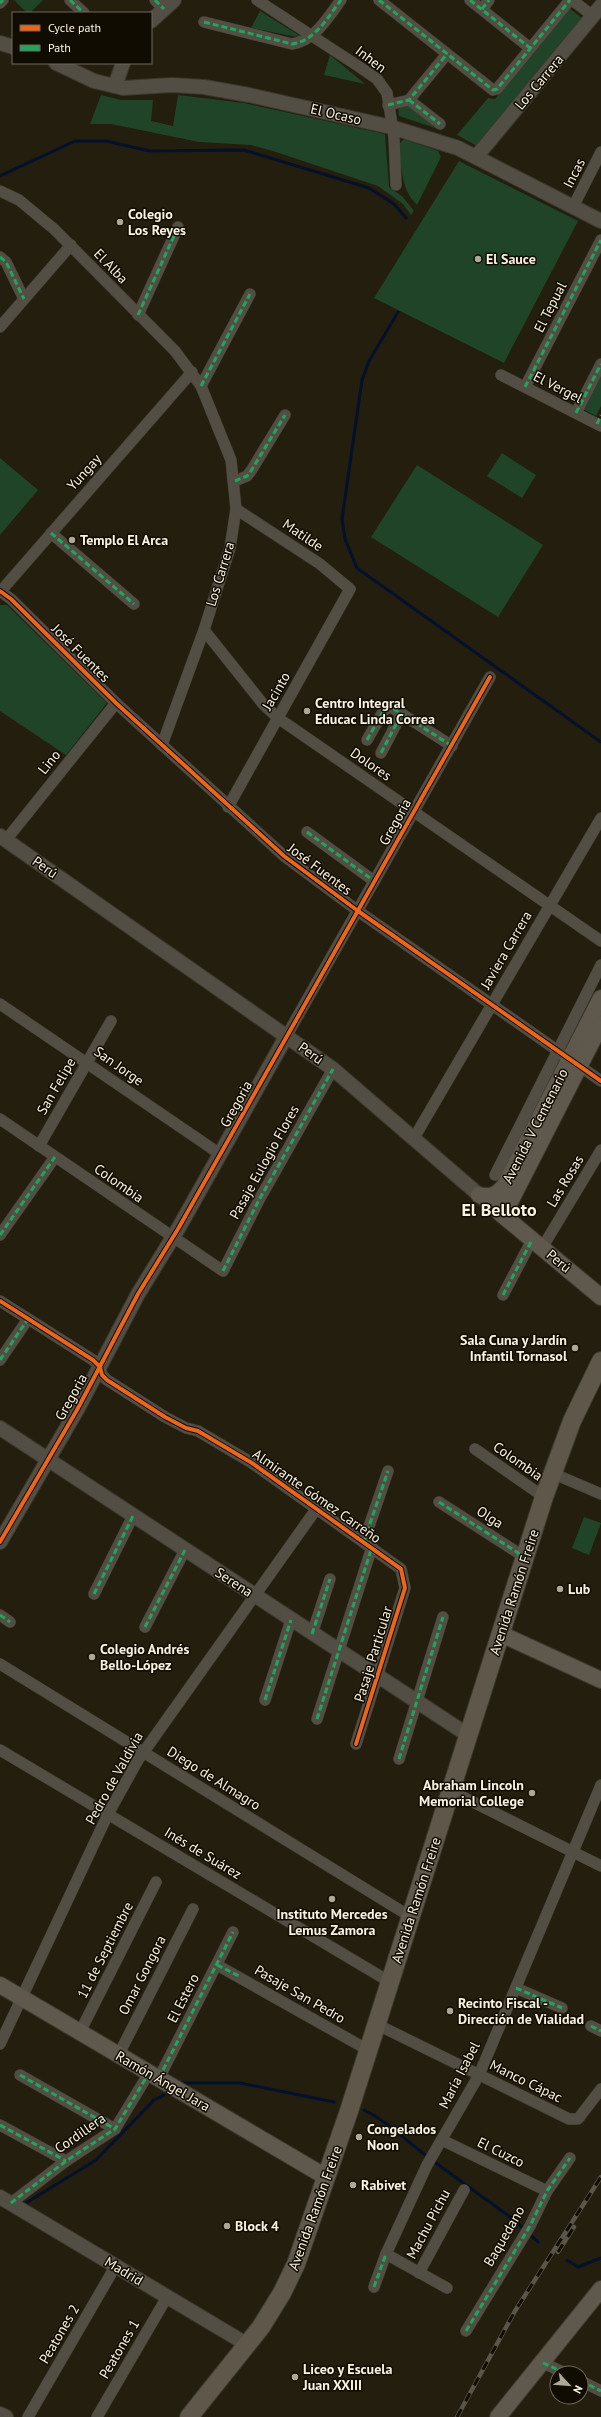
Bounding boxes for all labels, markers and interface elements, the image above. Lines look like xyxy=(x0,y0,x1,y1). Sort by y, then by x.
legend xyxy=(12,12,152,64)
text: Cycle path xyxy=(48,20,101,35)
text: Path xyxy=(48,40,71,55)
street label: Inhen xyxy=(352,42,390,76)
street label: Los Carrera xyxy=(511,51,567,113)
street label: El Ocaso xyxy=(309,99,363,129)
street label: Incas xyxy=(559,155,589,191)
place label: Colegio Los Reyes xyxy=(128,205,186,239)
marker: Colegio Los Reyes xyxy=(115,217,125,227)
street label: El Alba xyxy=(90,245,132,287)
place label: El Sauce xyxy=(486,250,536,268)
marker: El Sauce xyxy=(473,254,483,264)
street label: El Tepual xyxy=(530,279,570,335)
street label: El Vergel xyxy=(530,367,586,407)
street label: Yungay xyxy=(63,450,105,494)
street label: Matilde xyxy=(279,515,327,555)
place label: Templo El Arca xyxy=(80,531,168,549)
marker: Templo El Arca xyxy=(67,535,77,545)
street label: Los Carrera xyxy=(202,539,238,608)
street label: José Fuentes xyxy=(47,619,114,686)
street label: Jacinto xyxy=(257,669,294,714)
place label: Centro Integral Educac Linda Correa xyxy=(315,694,435,728)
marker: Centro Integral Educac Linda Correa xyxy=(302,706,312,716)
street label: Dolores xyxy=(347,743,395,785)
street label: Lino xyxy=(34,746,64,778)
street label: Gregoria xyxy=(375,795,415,849)
street label: José Fuentes xyxy=(284,838,356,899)
street label: Perú xyxy=(29,852,61,882)
street label: Javiera Carrera xyxy=(476,908,536,993)
street label: Perú xyxy=(295,1038,327,1068)
street label: San Jorge xyxy=(91,1042,147,1090)
street label: San Felipe xyxy=(33,1054,79,1118)
street label: Avenida V Centenario xyxy=(498,1066,572,1186)
street label: Gregoria xyxy=(216,1077,256,1131)
street label: Pasaje Eulogio Flores xyxy=(225,1102,303,1222)
street label: Las Rosas xyxy=(542,1152,588,1210)
street label: Colombia xyxy=(91,1160,147,1207)
district label: El Belloto xyxy=(461,1198,537,1221)
street label: Perú xyxy=(543,1246,575,1276)
place label: Sala Cuna y Jardín Infantil Tornasol xyxy=(460,1331,568,1365)
marker: Sala Cuna y Jardín Infantil Tornasol xyxy=(570,1343,580,1353)
street label: Gregoria xyxy=(51,1370,91,1424)
street label: Colombia xyxy=(490,1438,546,1485)
street label: Almirante Gómez Carreño xyxy=(249,1445,385,1547)
street label: Olga xyxy=(473,1502,507,1532)
street label: Avenida Ramón Freire xyxy=(485,1527,543,1657)
street label: Serena xyxy=(212,1563,256,1601)
place label: Lub xyxy=(568,1580,591,1598)
marker: Lub xyxy=(555,1584,565,1594)
street label: Pasaje Particular xyxy=(350,1604,396,1704)
place label: Colegio Andrés Bello-López xyxy=(100,1640,189,1674)
marker: Colegio Andrés Bello-López xyxy=(87,1652,97,1662)
street label: Pedro de Valdivia xyxy=(81,1729,147,1827)
street label: Diego de Almagro xyxy=(164,1742,264,1814)
place label: Abraham Lincoln Memorial College xyxy=(419,1776,524,1810)
marker: Abraham Lincoln Memorial College xyxy=(527,1788,537,1798)
street label: Inés de Suárez xyxy=(161,1823,245,1883)
street label: Avenida Ramón Freire xyxy=(387,1835,445,1965)
marker: Instituto Mercedes Lemus Zamora xyxy=(327,1894,337,1904)
street label: 11 de Septiembre xyxy=(73,1899,137,2001)
place label: Instituto Mercedes Lemus Zamora xyxy=(276,1905,388,1939)
street label: Omar Gongora xyxy=(114,1932,170,2018)
street label: Pasaje San Pedro xyxy=(251,1961,349,2027)
street label: El Estero xyxy=(163,1970,203,2026)
place label: Recinto Fiscal - Dirección de Vialidad xyxy=(458,1994,584,2028)
marker: Recinto Fiscal - Dirección de Vialidad xyxy=(445,2006,455,2016)
street label: María Isabel xyxy=(434,2038,484,2112)
street label: Ramón Ángel Jara xyxy=(113,2047,213,2115)
street label: Manco Cápac xyxy=(487,2056,565,2106)
street label: Cordillera xyxy=(51,2109,109,2157)
place label: Congelados Noon xyxy=(367,2120,436,2154)
marker: Congelados Noon xyxy=(354,2132,364,2142)
street label: El Cuzco xyxy=(475,2133,527,2171)
street label: Avenida Ramón Freire xyxy=(284,2143,346,2273)
place label: Rabivet xyxy=(361,2176,406,2194)
marker: Rabivet xyxy=(348,2180,358,2190)
street label: Machu Pichu xyxy=(402,2186,454,2262)
street label: Baquedano xyxy=(479,2203,529,2269)
place label: Block 4 xyxy=(235,2217,279,2235)
marker: Block 4 xyxy=(222,2221,232,2231)
street label: Madrid xyxy=(102,2253,146,2289)
street label: Peatones 2 xyxy=(35,2301,83,2367)
street label: Peatones 1 xyxy=(95,2316,143,2382)
place label: Liceo y Escuela Juan XXIII xyxy=(302,2360,392,2394)
north arrow xyxy=(549,2365,589,2405)
marker: Liceo y Escuela Juan XXIII xyxy=(290,2372,300,2382)
text: N xyxy=(570,2383,586,2396)

